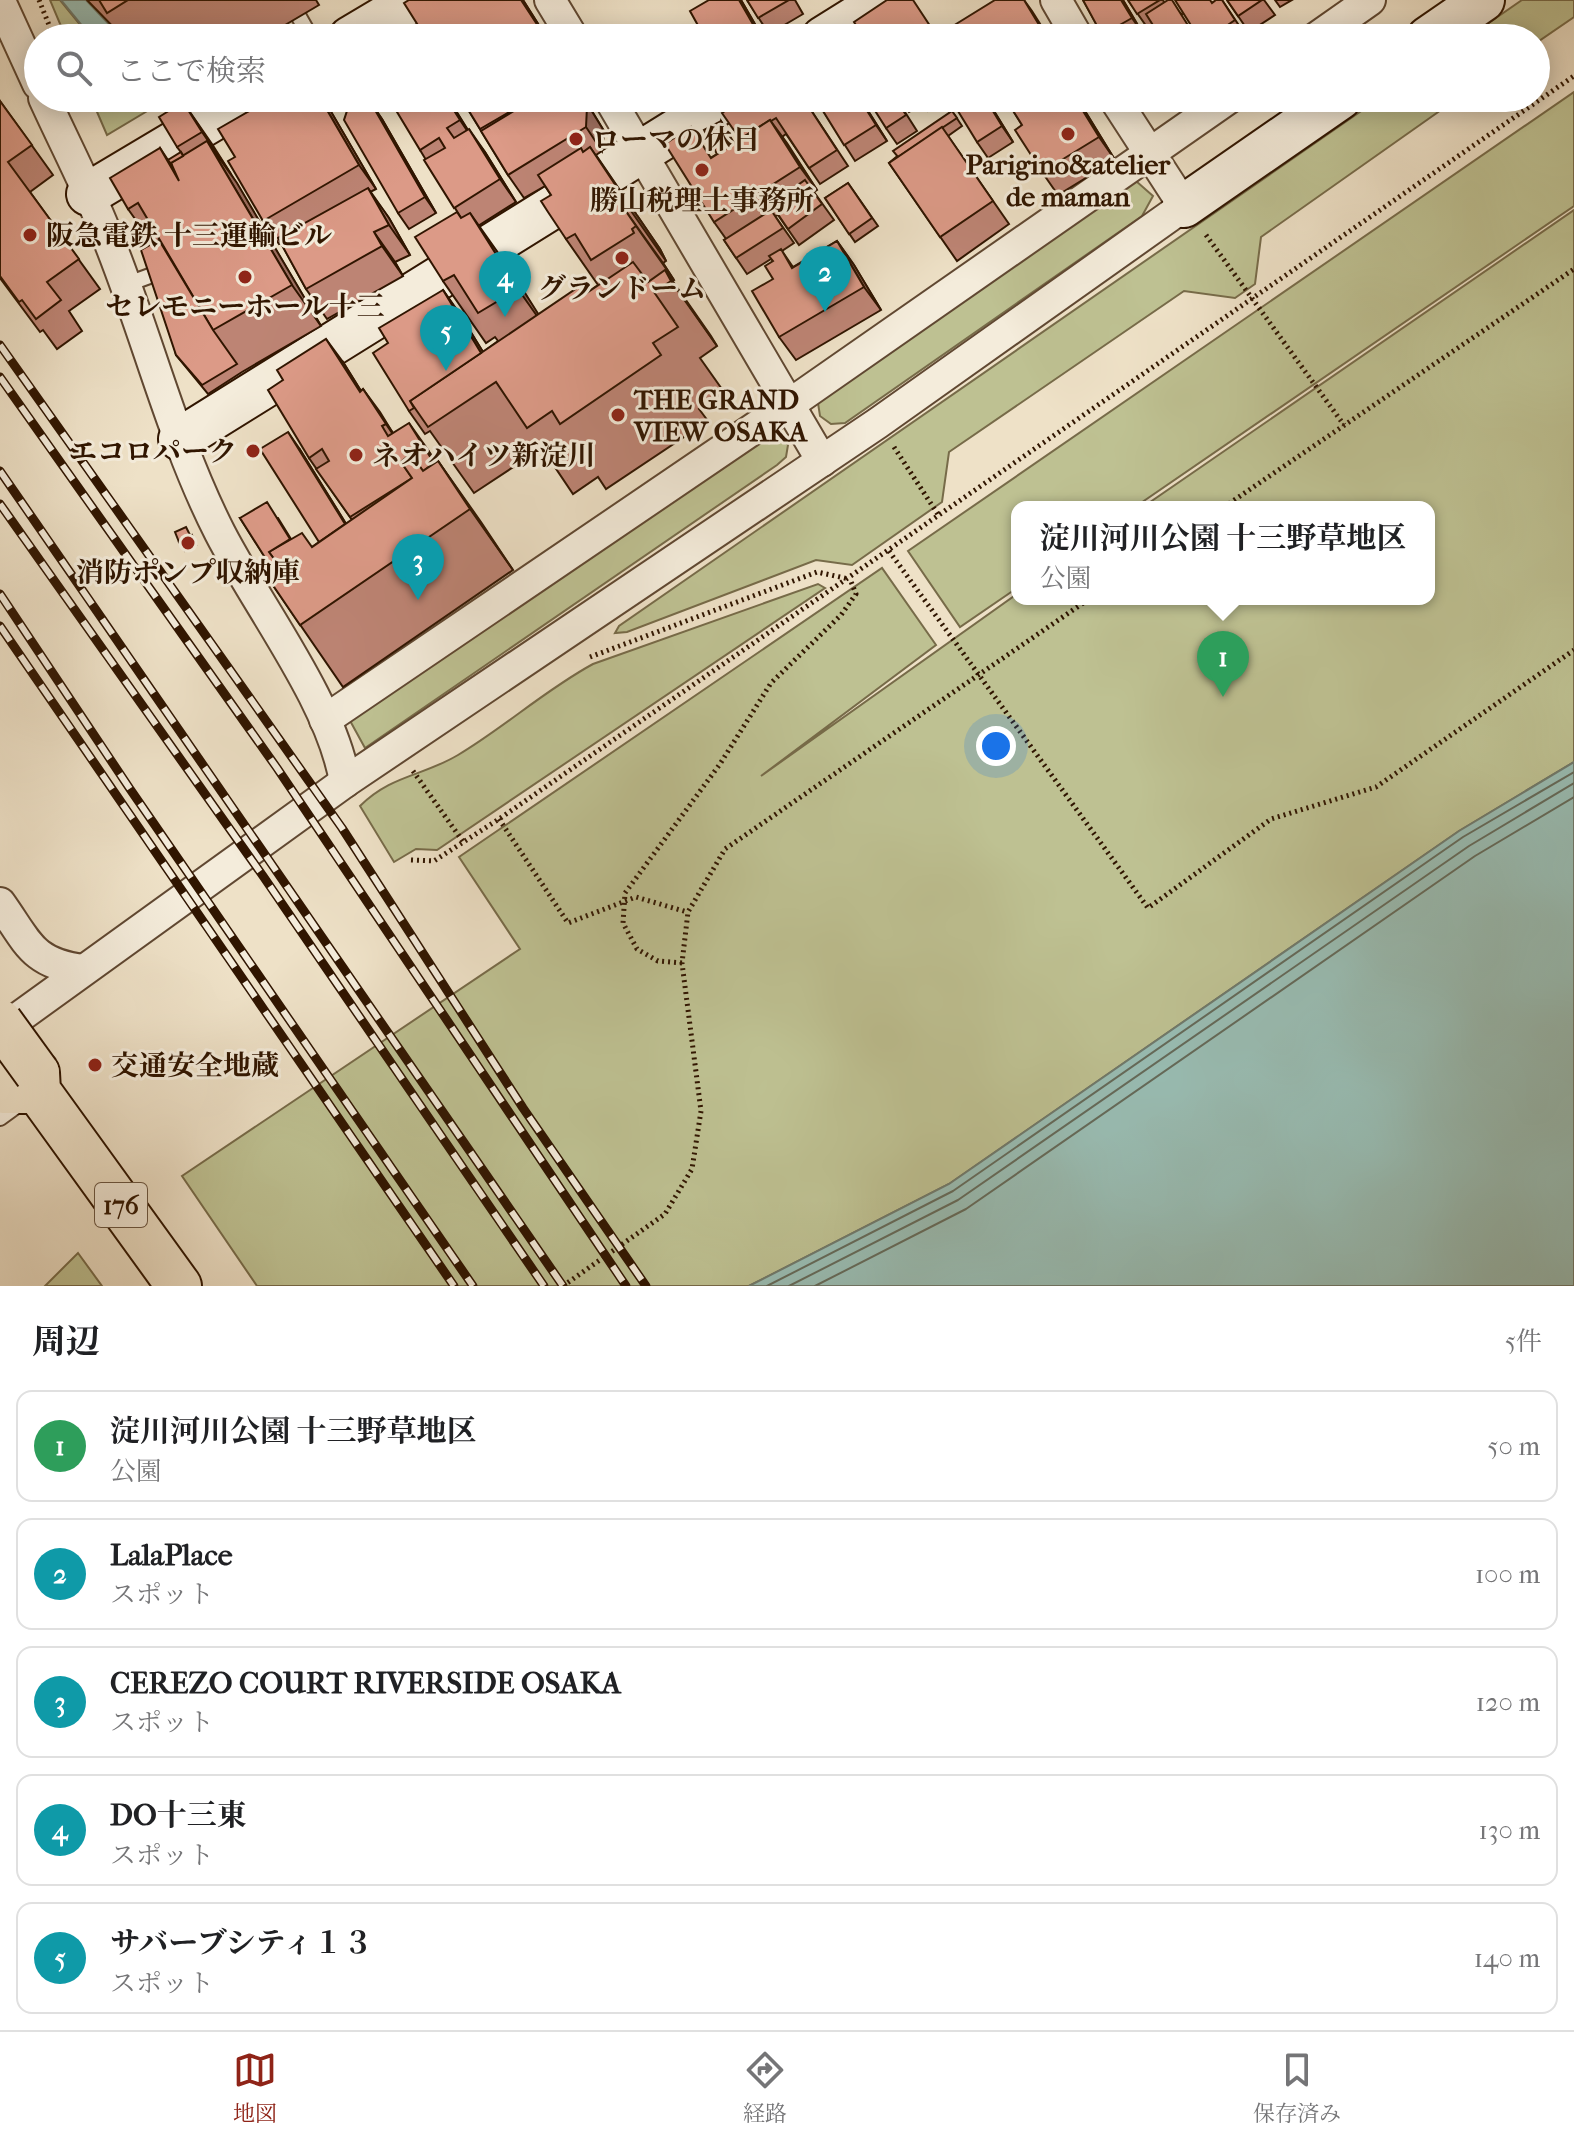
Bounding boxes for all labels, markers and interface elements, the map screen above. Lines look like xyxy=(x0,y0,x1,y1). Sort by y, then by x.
search box xyxy=(24,24,1550,112)
icon: search xyxy=(52,46,96,90)
text: ここで検索 xyxy=(116,54,266,89)
place label: ローマの休日 xyxy=(592,123,760,156)
marker: Parigino&atelier de maman xyxy=(1059,125,1077,143)
marker: ローマの休日 xyxy=(567,130,585,148)
place label: Parigino&atelier de maman xyxy=(966,148,1171,213)
marker: 勝山税理士事務所 xyxy=(693,161,711,179)
place label: 勝山税理士事務所 xyxy=(590,184,814,217)
place label: 阪急電鉄 十三運輸ビル xyxy=(46,219,332,252)
marker: 阪急電鉄 十三運輸ビル xyxy=(21,226,39,244)
pin: 2 xyxy=(799,246,851,312)
marker: グランドーム xyxy=(613,249,631,267)
pin: 4 xyxy=(479,251,531,317)
marker: セレモニーホール十三 xyxy=(236,268,254,286)
place label: グランドーム xyxy=(538,272,706,305)
place label: セレモニーホール十三 xyxy=(105,290,385,323)
pin: 5 xyxy=(420,305,472,371)
place label: THE GRAND VIEW OSAKA xyxy=(633,383,808,448)
marker: THE GRAND VIEW OSAKA xyxy=(609,406,627,424)
place label: エコロパーク xyxy=(69,435,237,468)
place label: ネオハイツ新淀川 xyxy=(372,439,595,472)
marker: エコロパーク xyxy=(244,442,262,460)
marker: ネオハイツ新淀川 xyxy=(347,446,365,464)
popup xyxy=(1011,501,1435,605)
text: 淀川河川公園 十三野草地区 xyxy=(1040,521,1406,556)
marker: 消防ポンプ収納庫 xyxy=(179,534,197,552)
pin: 3 xyxy=(392,534,444,600)
place label: 消防ポンプ収納庫 xyxy=(76,556,300,589)
text: 公園 xyxy=(1040,563,1092,594)
pin: 1 xyxy=(1197,631,1249,697)
your location xyxy=(976,726,1016,766)
place label: 交通安全地蔵 xyxy=(111,1049,279,1082)
marker: 交通安全地蔵 xyxy=(86,1056,104,1074)
road number: 176 xyxy=(95,1183,147,1227)
text: 周辺 xyxy=(32,1322,100,1362)
text: 5件 xyxy=(1505,1326,1542,1357)
text: 淀川河川公園 十三野草地区 xyxy=(110,1414,476,1449)
text: 1 xyxy=(55,1431,65,1462)
text: 50 m xyxy=(1487,1431,1540,1462)
text: 公園 xyxy=(110,1456,162,1487)
text: LalaPlace xyxy=(110,1538,233,1573)
text: 2 xyxy=(53,1559,67,1590)
text: 100 m xyxy=(1475,1559,1540,1590)
text: スポット xyxy=(110,1579,214,1610)
text: CEREZO COURT RIVERSIDE OSAKA xyxy=(110,1666,621,1701)
text: 3 xyxy=(55,1687,65,1718)
text: 120 m xyxy=(1476,1687,1540,1718)
text: スポット xyxy=(110,1707,214,1738)
text: DO十三東 xyxy=(110,1798,247,1833)
text: 4 xyxy=(52,1815,68,1846)
text: 130 m xyxy=(1479,1815,1540,1846)
text: スポット xyxy=(110,1840,214,1871)
text: サバーブシティ１３ xyxy=(110,1926,373,1961)
text: 5 xyxy=(54,1943,66,1974)
text: 140 m xyxy=(1474,1943,1540,1974)
text: スポット xyxy=(110,1968,214,1999)
tab: 地図 xyxy=(233,2048,277,2127)
tab: 経路 xyxy=(743,2048,787,2127)
tab: 保存済み xyxy=(1253,2048,1341,2127)

